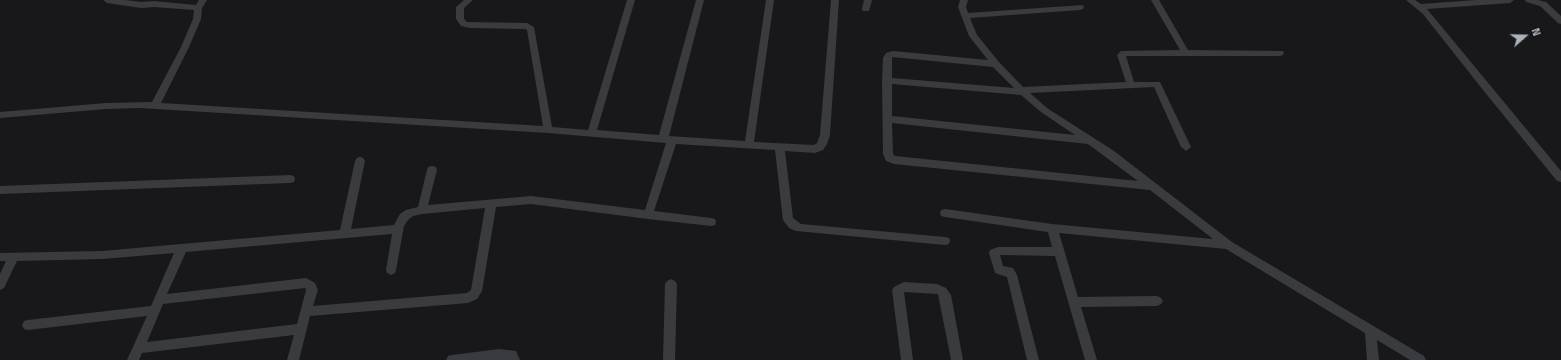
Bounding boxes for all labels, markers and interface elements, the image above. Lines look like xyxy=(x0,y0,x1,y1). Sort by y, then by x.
north arrow xyxy=(1505,16,1545,56)
text: N xyxy=(1527,26,1545,38)

